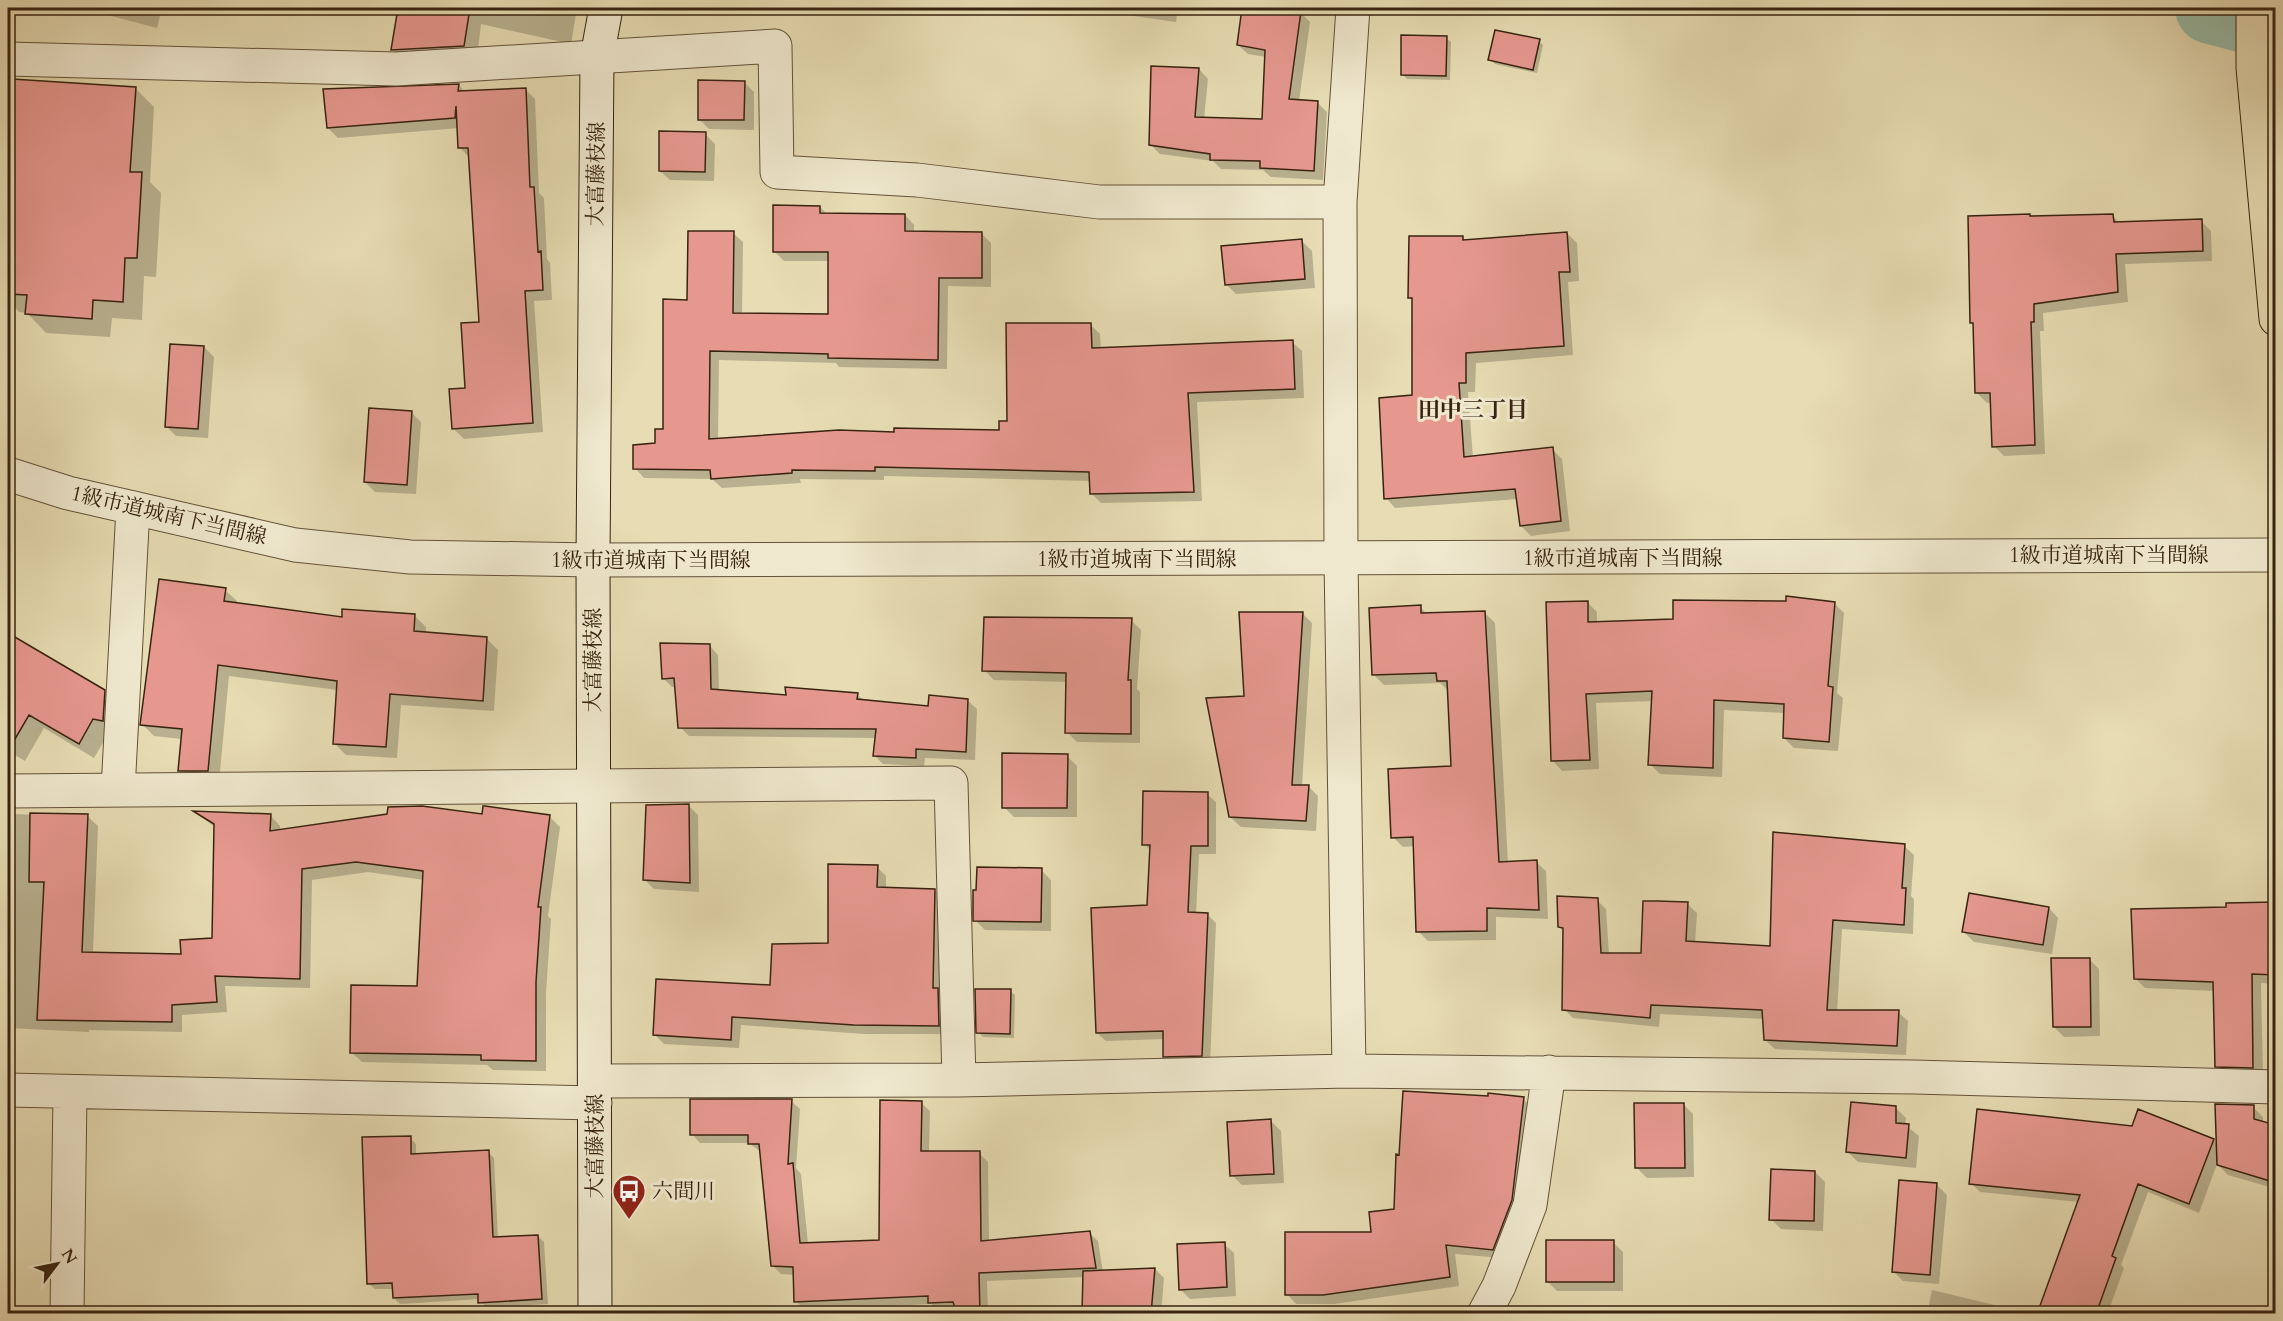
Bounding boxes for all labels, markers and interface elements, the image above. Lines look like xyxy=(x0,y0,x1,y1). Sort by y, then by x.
street label: 大富藤枝線 xyxy=(581,121,612,227)
district label: 田中三丁目 xyxy=(1418,395,1528,425)
street label: 1級市道城南下当間線 xyxy=(68,479,269,552)
street label: 1級市道城南下当間線 xyxy=(2009,541,2209,570)
street label: 1級市道城南下当間線 xyxy=(1523,544,1723,573)
street label: 1級市道城南下当間線 xyxy=(1037,545,1237,574)
street label: 1級市道城南下当間線 xyxy=(551,546,751,575)
street label: 大富藤枝線 xyxy=(579,608,608,713)
street label: 大富藤枝線 xyxy=(581,1094,610,1199)
bus stop icon: 六間川 xyxy=(611,1173,647,1220)
place label: 六間川 xyxy=(652,1177,715,1206)
north arrow xyxy=(27,1234,87,1294)
text: N xyxy=(56,1245,82,1268)

